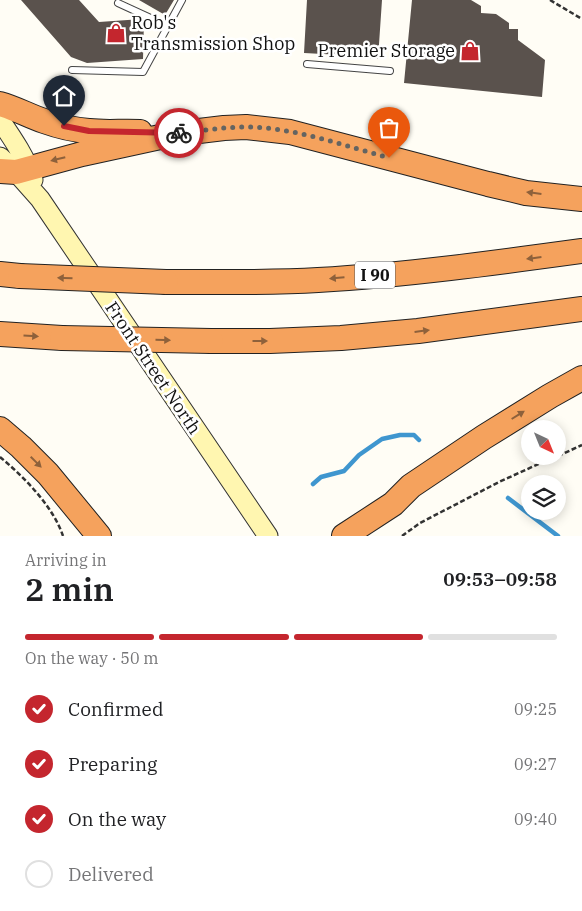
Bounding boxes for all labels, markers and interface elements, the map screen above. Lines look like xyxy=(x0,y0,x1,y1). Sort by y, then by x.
place label: Rob's Transmission Shop xyxy=(131,11,295,55)
shop icon: Rob's Transmission Shop xyxy=(105,22,127,44)
place label: Premier Storage xyxy=(318,39,455,62)
shop icon: Premier Storage xyxy=(459,40,481,62)
pin xyxy=(43,75,85,126)
icon: home xyxy=(50,82,78,110)
pin xyxy=(368,107,410,158)
courier xyxy=(154,108,204,158)
icon: bag xyxy=(375,114,403,142)
icon: bike xyxy=(165,119,193,147)
one-way arrow xyxy=(51,156,66,164)
one-way arrow xyxy=(525,189,541,197)
one-way arrow xyxy=(525,254,541,262)
road number: I 90 xyxy=(355,262,395,288)
one-way arrow xyxy=(57,274,73,282)
one-way arrow xyxy=(329,274,345,282)
street label: Front Street North xyxy=(100,297,206,439)
one-way arrow xyxy=(414,327,430,335)
one-way arrow xyxy=(23,332,39,340)
one-way arrow xyxy=(156,336,172,344)
one-way arrow xyxy=(252,337,268,345)
one-way arrow xyxy=(512,410,525,420)
north arrow xyxy=(521,420,566,465)
map controls xyxy=(521,420,566,520)
one-way arrow xyxy=(30,456,42,468)
button: layers xyxy=(521,475,566,520)
text: Arriving in xyxy=(25,550,107,570)
text: 09:53–09:58 xyxy=(443,567,557,591)
text: 2 min xyxy=(25,568,114,610)
text: On the way · 50 m xyxy=(25,648,159,668)
icon: check xyxy=(25,695,53,723)
text: Confirmed xyxy=(68,697,163,721)
text: 09:25 xyxy=(514,699,557,719)
icon: check xyxy=(25,750,53,778)
text: Preparing xyxy=(68,752,157,776)
text: 09:27 xyxy=(514,754,557,774)
icon: check xyxy=(25,805,53,833)
text: On the way xyxy=(68,807,166,831)
text: 09:40 xyxy=(514,809,557,829)
text: Delivered xyxy=(68,862,154,886)

